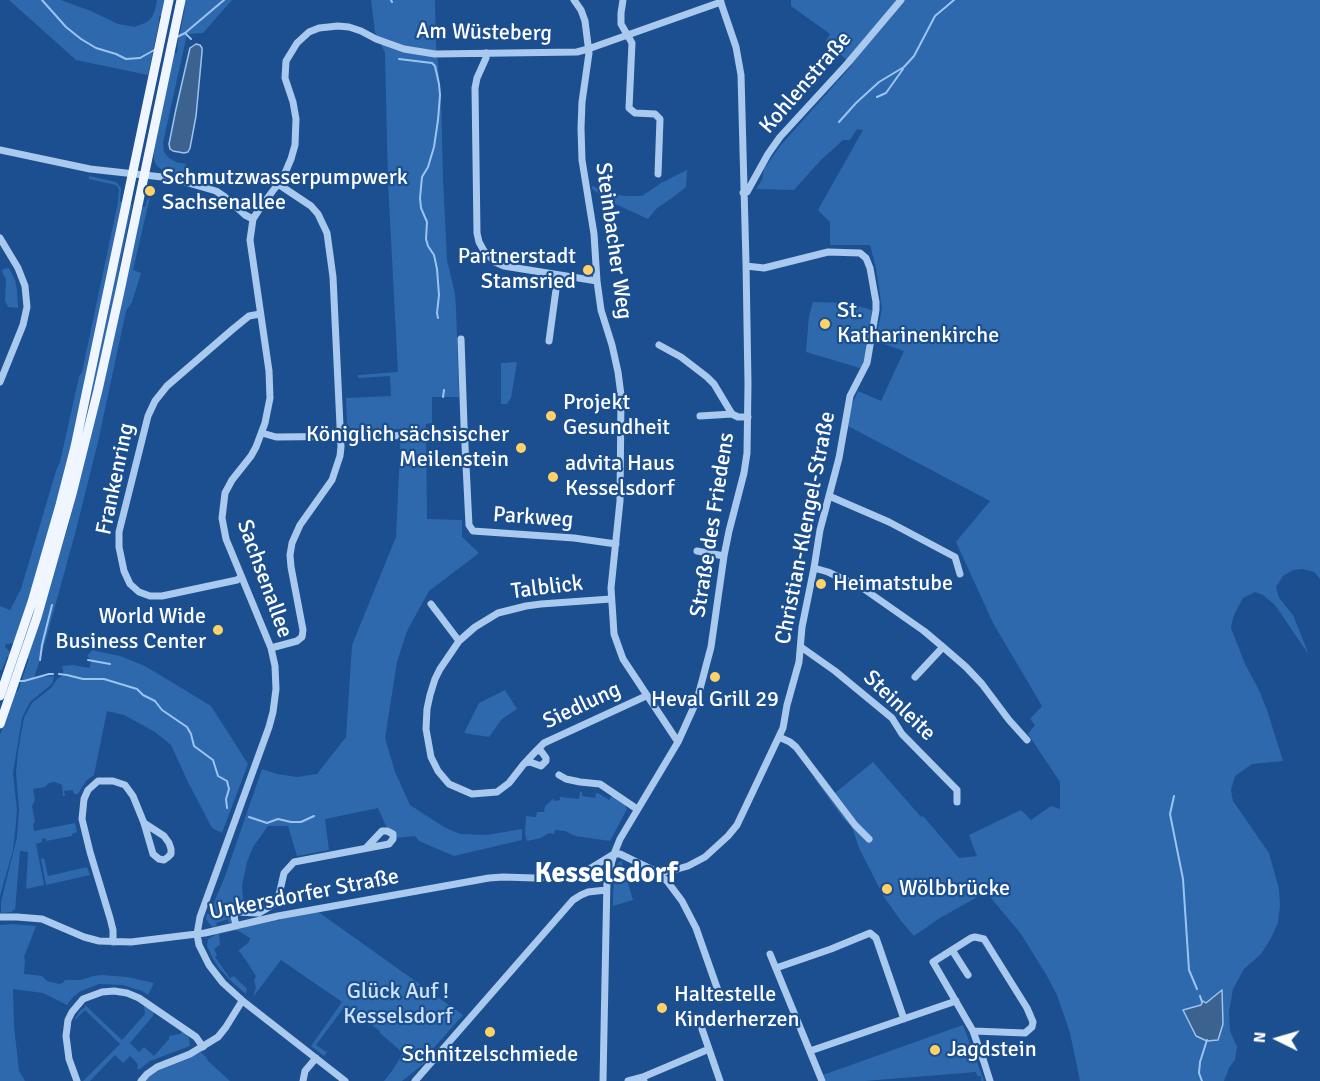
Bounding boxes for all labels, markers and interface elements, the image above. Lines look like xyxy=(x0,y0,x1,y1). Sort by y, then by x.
street label: Am Wüsteberg xyxy=(416,19,552,47)
street label: Kohlenstraße xyxy=(754,27,858,139)
street label: Steinbacher Weg xyxy=(589,161,637,321)
place label: Schmutzwasserpumpwerk Sachsenallee xyxy=(162,165,408,216)
marker: Schmutzwasserpumpwerk Sachsenallee xyxy=(143,184,157,198)
place label: Partnerstadt Stamsried xyxy=(458,244,576,296)
marker: Partnerstadt Stamsried xyxy=(581,263,595,277)
place label: St. Katharinenkirche xyxy=(837,298,999,350)
marker: St. Katharinenkirche xyxy=(818,317,832,331)
place label: Projekt Gesundheit xyxy=(563,390,670,442)
marker: Projekt Gesundheit xyxy=(544,409,558,423)
street label: Christian-Klengel-Straße xyxy=(770,409,842,647)
street label: Frankenring xyxy=(91,421,141,537)
place label: Königlich sächsischer Meilenstein xyxy=(306,422,509,474)
street label: Straße des Friedens xyxy=(685,431,741,619)
marker: Königlich sächsischer Meilenstein xyxy=(514,441,528,455)
place label: advita Haus Kesselsdorf xyxy=(565,451,675,502)
marker: advita Haus Kesselsdorf xyxy=(546,470,560,484)
street label: Parkweg xyxy=(492,502,574,534)
street label: Sachsenallee xyxy=(230,516,298,642)
street label: Talblick xyxy=(510,571,584,605)
place label: Heimatstube xyxy=(833,571,953,597)
marker: Heimatstube xyxy=(814,577,828,591)
place label: World Wide Business Center xyxy=(55,604,206,656)
marker: World Wide Business Center xyxy=(211,623,225,637)
street label: Steinleite xyxy=(857,665,941,747)
marker: Heval Grill 29 xyxy=(708,670,722,684)
street label: Siedlung xyxy=(539,677,625,735)
place label: Heval Grill 29 xyxy=(651,687,779,713)
district label: Kesselsdorf xyxy=(535,858,677,892)
street label: Unkersdorfer Straße xyxy=(207,864,401,926)
place label: Wölbbrücke xyxy=(899,876,1010,902)
marker: Wölbbrücke xyxy=(880,882,894,896)
park label: Glück Auf ! Kesselsdorf xyxy=(343,979,453,1030)
place label: Haltestelle Kinderherzen xyxy=(674,982,800,1034)
marker: Haltestelle Kinderherzen xyxy=(655,1001,669,1015)
north arrow xyxy=(1248,1009,1308,1069)
marker: Schnitzelschmiede xyxy=(483,1025,497,1039)
text: N xyxy=(1250,1031,1271,1044)
place label: Jagdstein xyxy=(947,1037,1037,1063)
place label: Schnitzelschmiede xyxy=(402,1042,578,1068)
marker: Jagdstein xyxy=(928,1043,942,1057)

